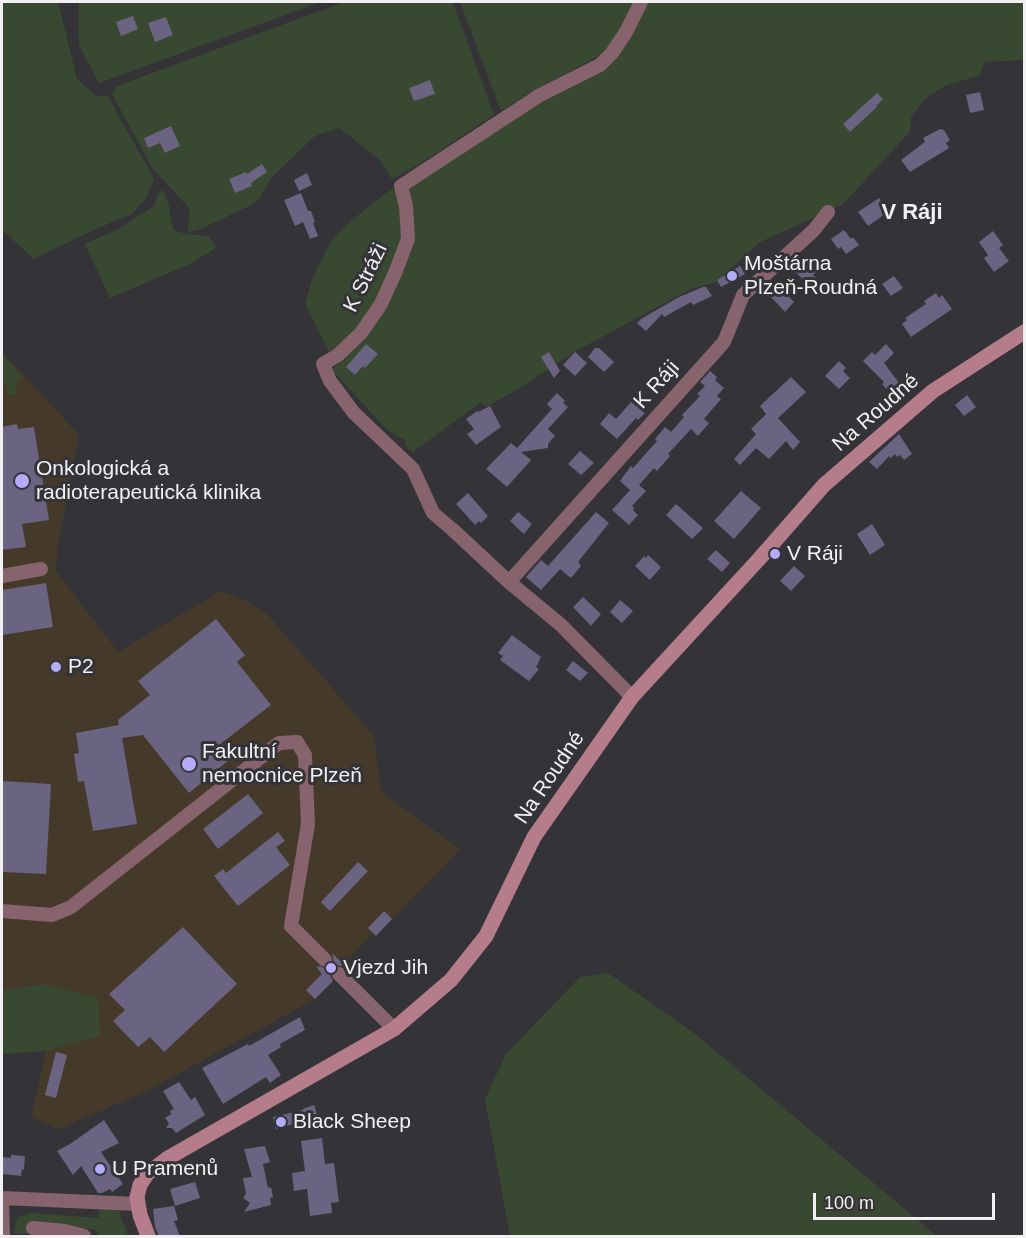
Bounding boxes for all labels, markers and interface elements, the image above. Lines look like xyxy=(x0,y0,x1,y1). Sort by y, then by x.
district label: V Ráji xyxy=(881,200,943,226)
street label: K Stráži xyxy=(339,239,393,317)
place label: Moštárna Plzeň-Roudná xyxy=(744,251,877,301)
marker: Moštárna Plzeň-Roudná xyxy=(725,269,739,283)
street label: K Ráji xyxy=(629,356,685,414)
street label: Na Roudné xyxy=(828,369,924,457)
place label: Onkologická a radioterapeutická klinika xyxy=(36,456,261,506)
marker: Onkologická a radioterapeutická klinika xyxy=(13,472,31,490)
place label: V Ráji xyxy=(787,541,843,567)
marker: V Ráji xyxy=(768,547,782,561)
place label: P2 xyxy=(68,654,94,680)
marker: P2 xyxy=(49,660,63,674)
street label: Na Roudné xyxy=(510,727,590,829)
place label: Fakultní nemocnice Plzeň xyxy=(202,739,362,789)
marker: Fakultní nemocnice Plzeň xyxy=(180,755,198,773)
place label: Vjezd Jih xyxy=(343,955,428,981)
marker: Vjezd Jih xyxy=(324,961,338,975)
place label: Black Sheep xyxy=(293,1109,411,1135)
marker: Black Sheep xyxy=(274,1115,288,1129)
place label: U Pramenů xyxy=(112,1156,218,1182)
marker: U Pramenů xyxy=(93,1162,107,1176)
scale bar xyxy=(816,1181,998,1219)
text: 100 m xyxy=(824,1193,874,1213)

